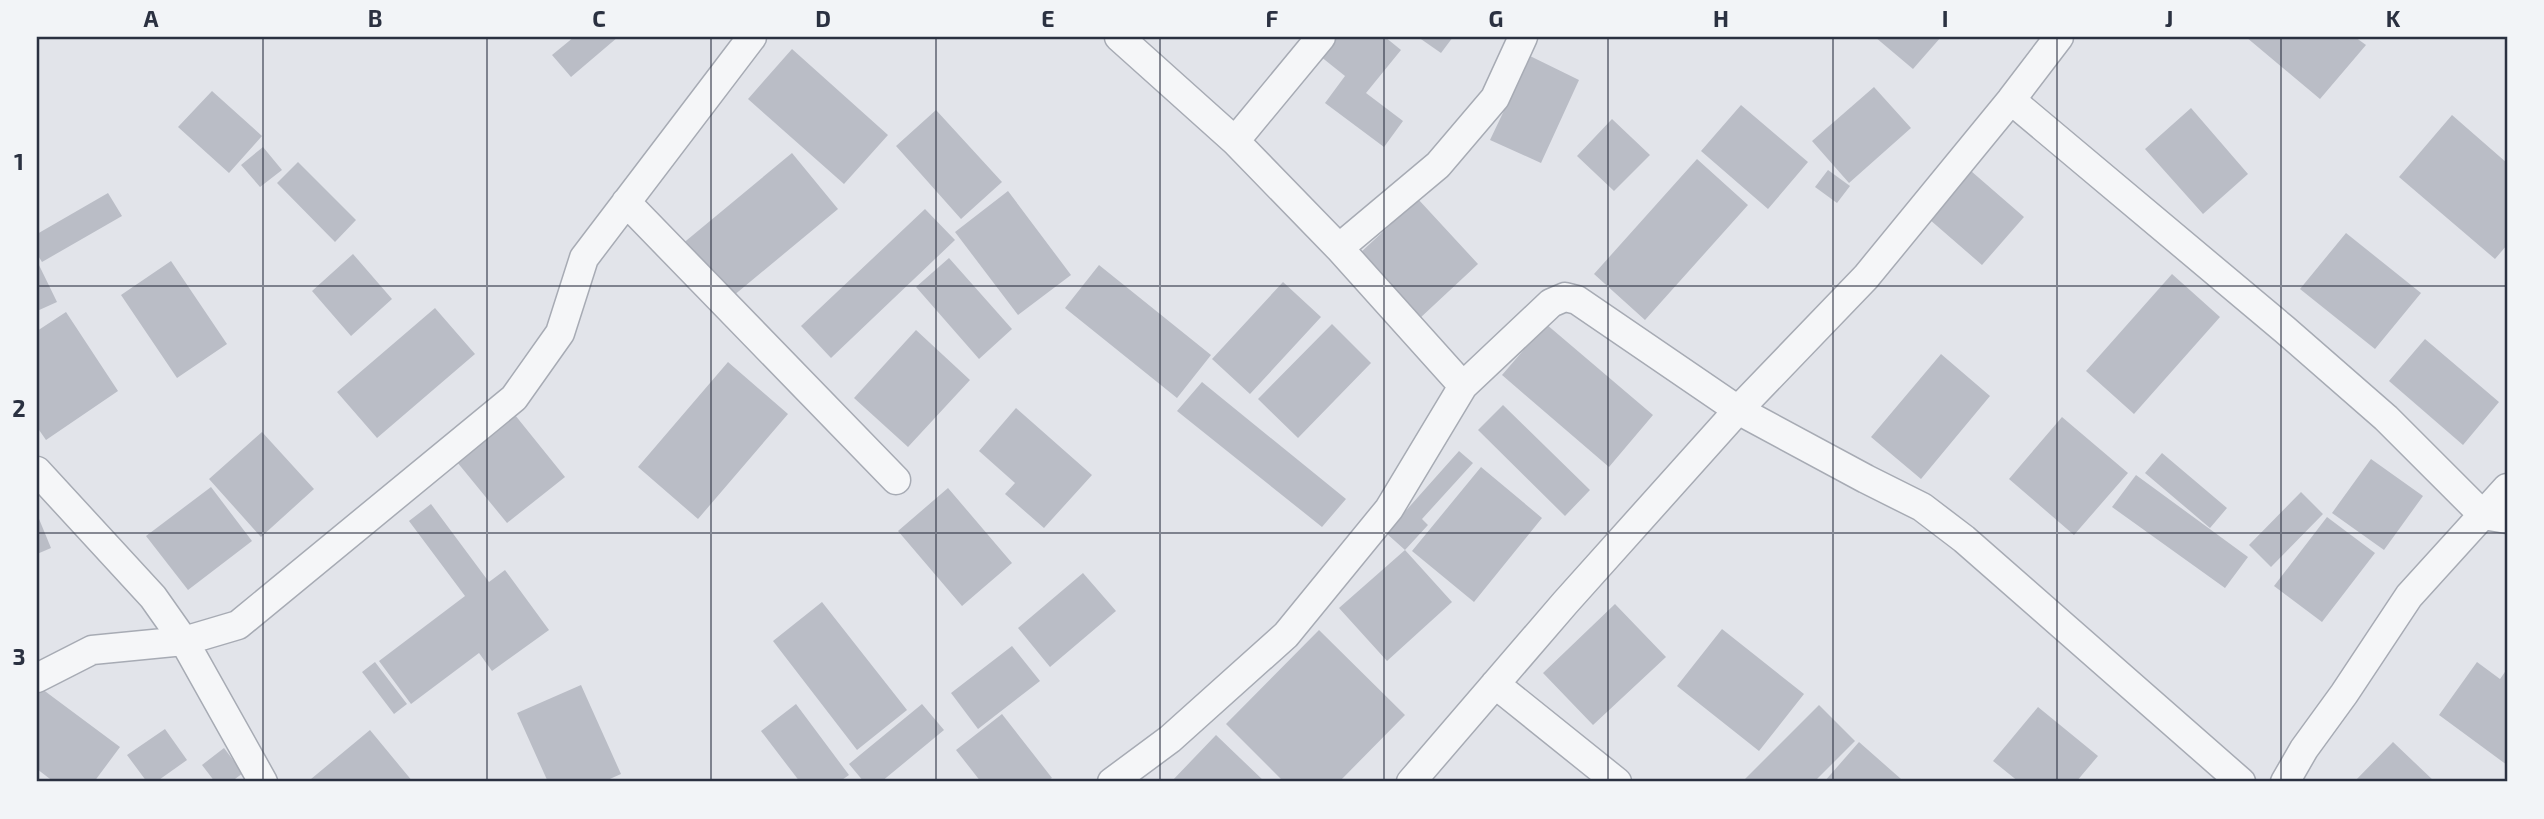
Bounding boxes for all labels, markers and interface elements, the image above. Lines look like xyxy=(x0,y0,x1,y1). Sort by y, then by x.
text: A xyxy=(143,4,159,32)
text: B xyxy=(368,4,382,32)
text: C xyxy=(592,4,606,32)
text: D xyxy=(815,4,831,32)
text: E xyxy=(1041,4,1055,32)
text: F xyxy=(1266,4,1279,32)
text: G xyxy=(1489,4,1503,32)
text: H xyxy=(1713,4,1729,32)
text: I xyxy=(1942,4,1948,32)
text: J xyxy=(2165,4,2173,32)
text: K xyxy=(2386,4,2401,32)
text: 1 xyxy=(14,147,24,175)
text: 2 xyxy=(12,394,26,422)
text: 3 xyxy=(12,642,26,670)

